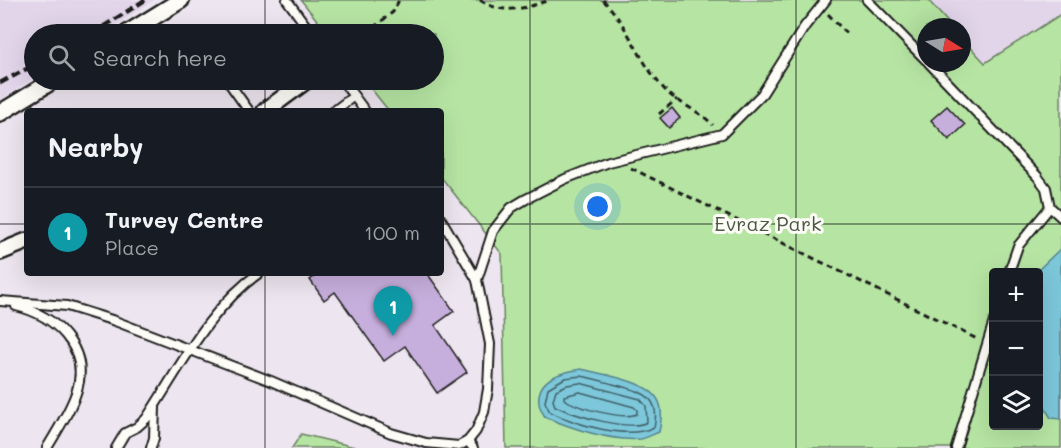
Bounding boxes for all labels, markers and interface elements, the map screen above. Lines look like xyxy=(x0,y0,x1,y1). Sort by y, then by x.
north arrow xyxy=(917,18,971,72)
search box xyxy=(24,24,444,90)
icon: search xyxy=(45,41,78,74)
text: Search here xyxy=(93,43,227,72)
text: Nearby xyxy=(48,130,143,164)
your location xyxy=(583,192,612,221)
text: Turvey Centre xyxy=(105,205,263,234)
park label: Evraz Park xyxy=(714,210,822,236)
text: 1 xyxy=(63,219,72,245)
text: 100 m xyxy=(364,219,420,245)
text: Place xyxy=(105,234,159,260)
map controls xyxy=(989,268,1043,430)
button: + xyxy=(989,268,1043,322)
pin: 1 xyxy=(374,286,412,336)
button: − xyxy=(989,322,1043,376)
button: layers xyxy=(989,376,1043,430)

